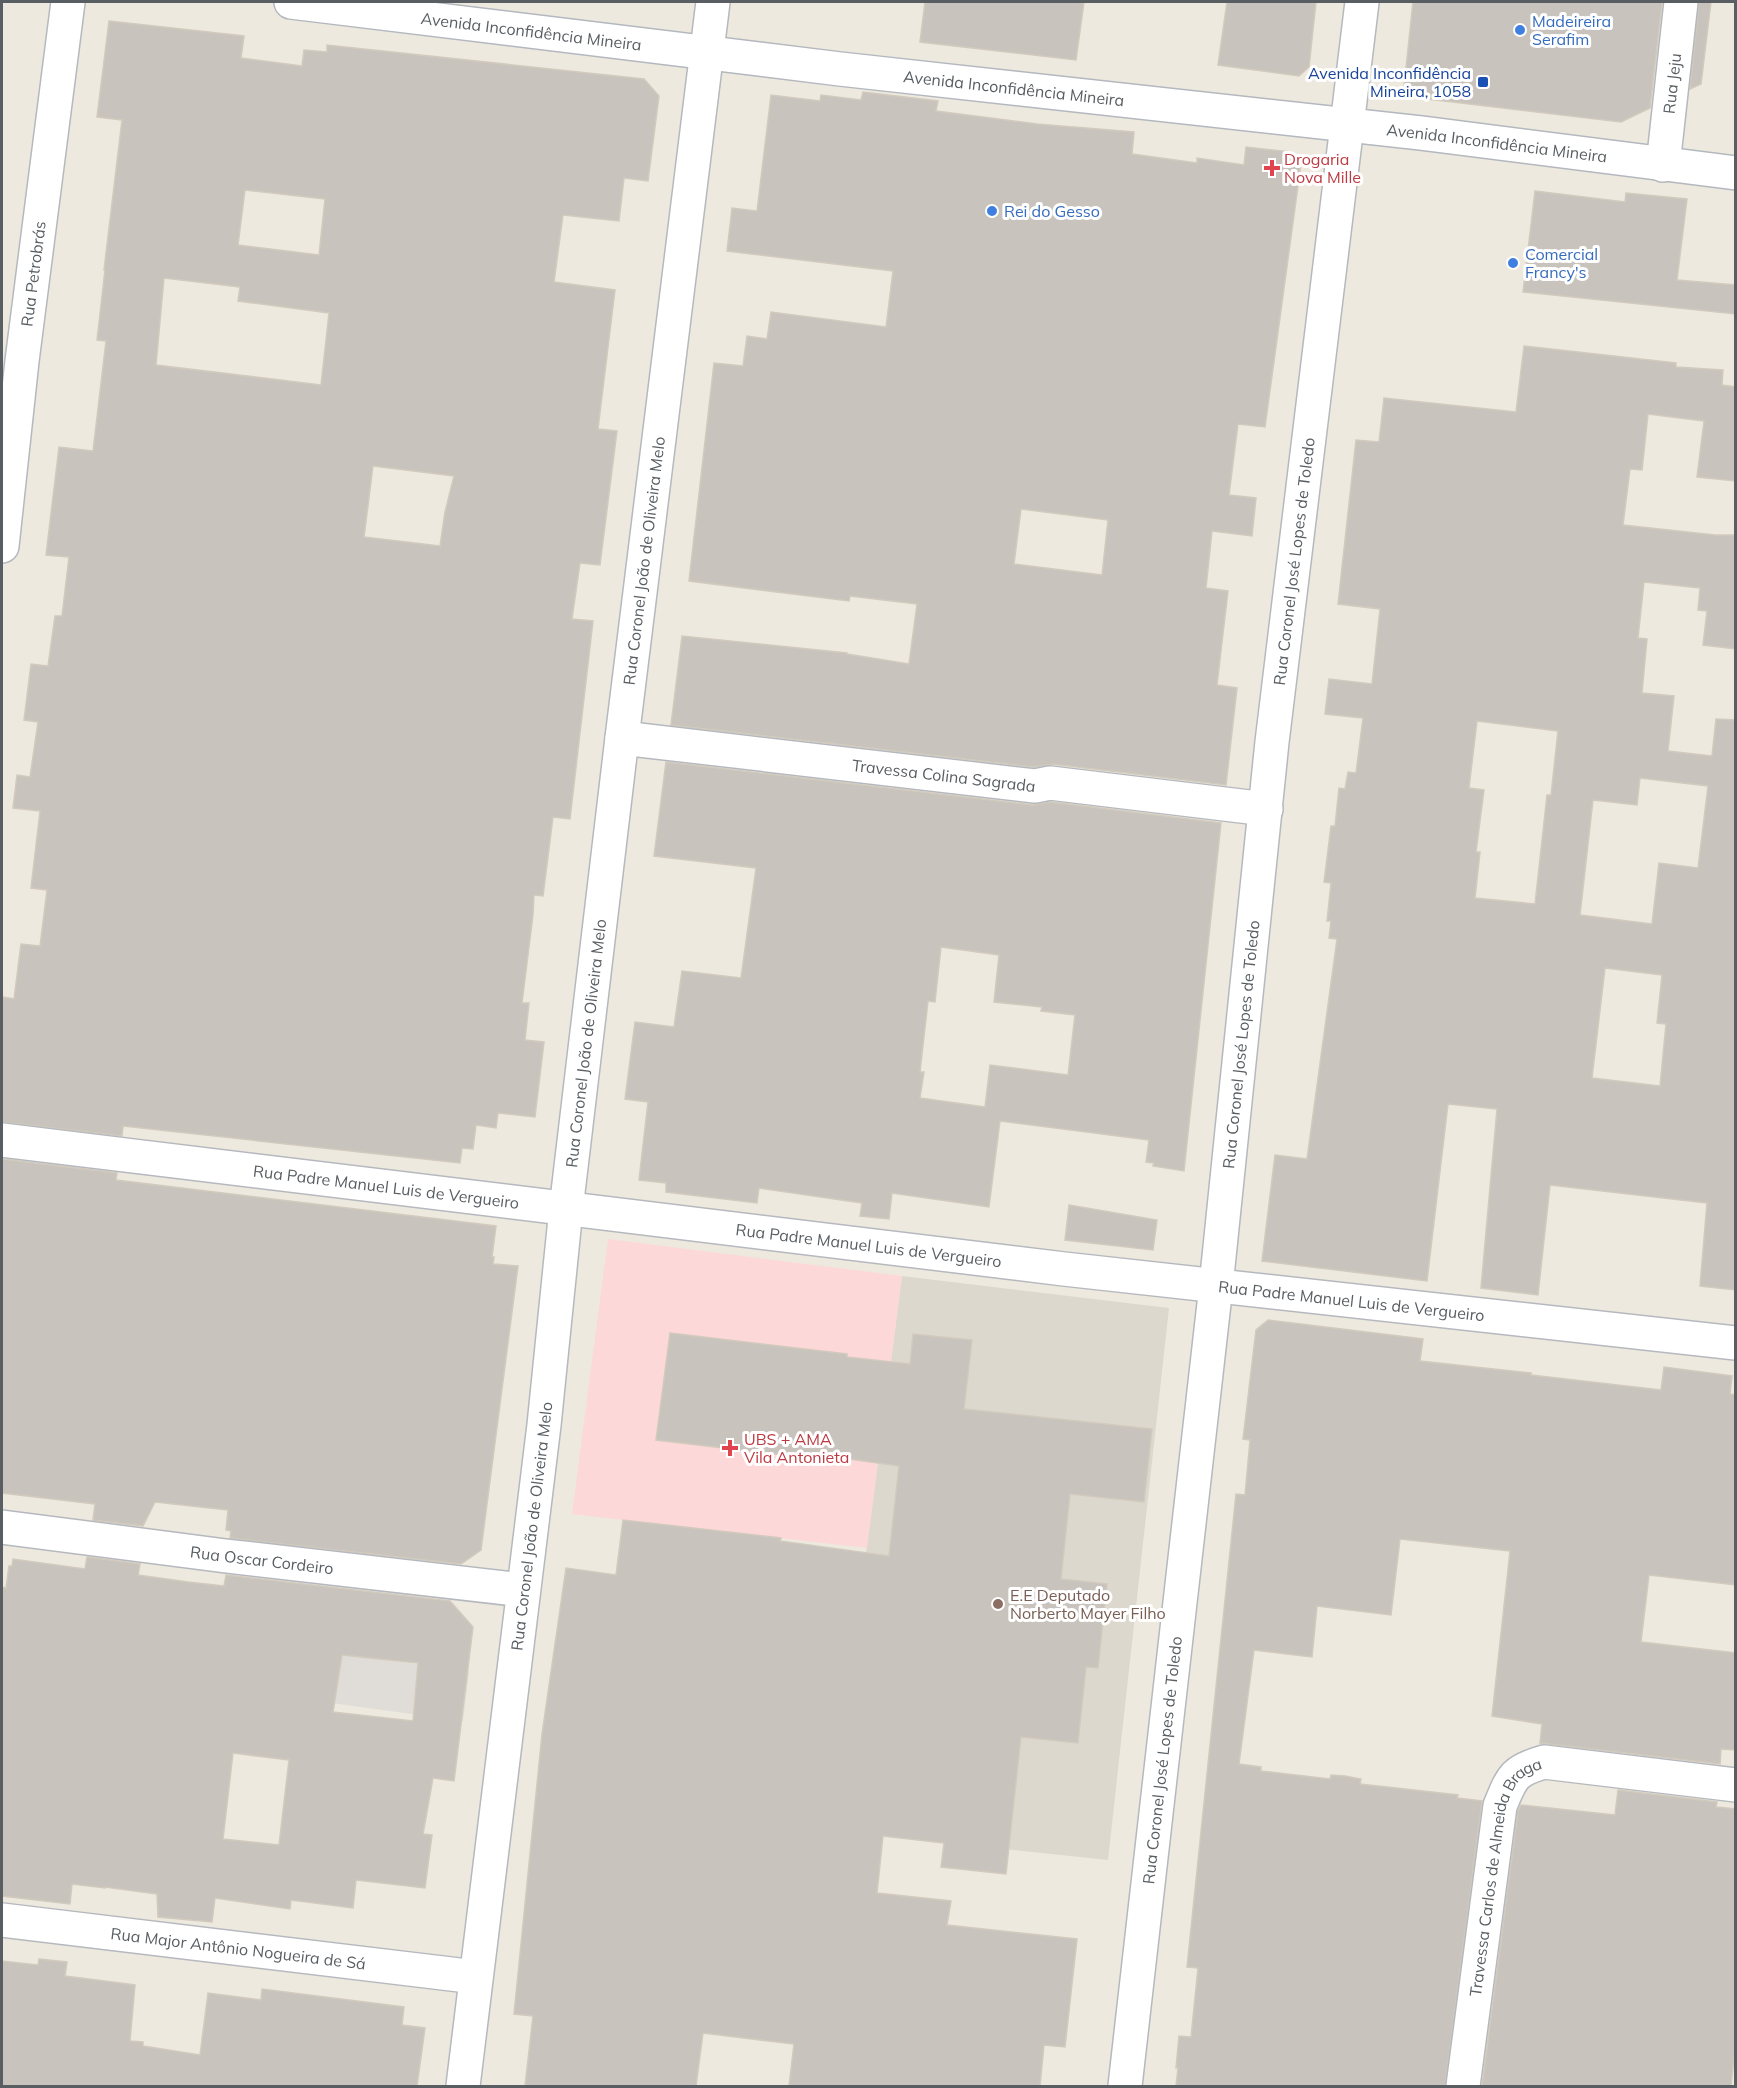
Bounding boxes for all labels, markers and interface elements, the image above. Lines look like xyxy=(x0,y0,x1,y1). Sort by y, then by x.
street label: Avenida Inconfidência Mineira xyxy=(420,8,643,55)
place label: Madeireira Serafim xyxy=(1532,11,1611,49)
marker: Madeireira Serafim xyxy=(1513,23,1527,37)
street label: Rua Jeju xyxy=(1659,52,1685,115)
place label: Avenida Inconfidência Mineira, 1058 xyxy=(1308,63,1471,101)
street label: Avenida Inconfidência Mineira xyxy=(902,66,1125,110)
marker: Avenida Inconfidência Mineira, 1058 xyxy=(1476,75,1490,89)
street label: Avenida Inconfidência Mineira xyxy=(1385,119,1608,167)
place label: Drogaria Nova Mille xyxy=(1284,149,1361,187)
marker: Drogaria Nova Mille xyxy=(1265,161,1279,175)
place label: Rei do Gesso xyxy=(1004,201,1100,221)
marker: Rei do Gesso xyxy=(985,204,999,218)
street label: Rua Petrobrás xyxy=(16,220,50,328)
place label: Comercial Francy's xyxy=(1525,244,1598,282)
marker: Comercial Francy's xyxy=(1506,256,1520,270)
street label: Rua Coronel João de Oliveira Melo xyxy=(619,435,669,686)
street label: Rua Coronel José Lopes de Toledo xyxy=(1269,436,1319,686)
street label: Travessa Colina Sagrada xyxy=(851,755,1037,796)
street label: Rua Coronel João de Oliveira Melo xyxy=(561,918,610,1169)
street label: Rua Coronel José Lopes de Toledo xyxy=(1218,919,1264,1170)
street label: Rua Padre Manuel Luis de Vergueiro xyxy=(252,1161,520,1213)
street label: Rua Padre Manuel Luis de Vergueiro xyxy=(734,1219,1003,1271)
street label: Rua Padre Manuel Luis de Vergueiro xyxy=(1217,1276,1486,1325)
street label: Rua Coronel João de Oliveira Melo xyxy=(506,1401,556,1652)
place label: UBS + AMA Vila Antonieta xyxy=(744,1429,849,1467)
marker: UBS + AMA Vila Antonieta xyxy=(721,1439,739,1457)
street label: Rua Oscar Cordeiro xyxy=(189,1541,335,1578)
place label: E.E Deputado Norberto Mayer Filho xyxy=(1010,1585,1166,1623)
marker: E.E Deputado Norberto Mayer Filho xyxy=(991,1597,1005,1611)
street label: Rua Coronel José Lopes de Toledo xyxy=(1138,1635,1186,1885)
street label: Travessa Carlos de Almeida Braga xyxy=(1465,1753,1544,1998)
street label: Rua Major Antônio Nogueira de Sá xyxy=(110,1923,367,1974)

